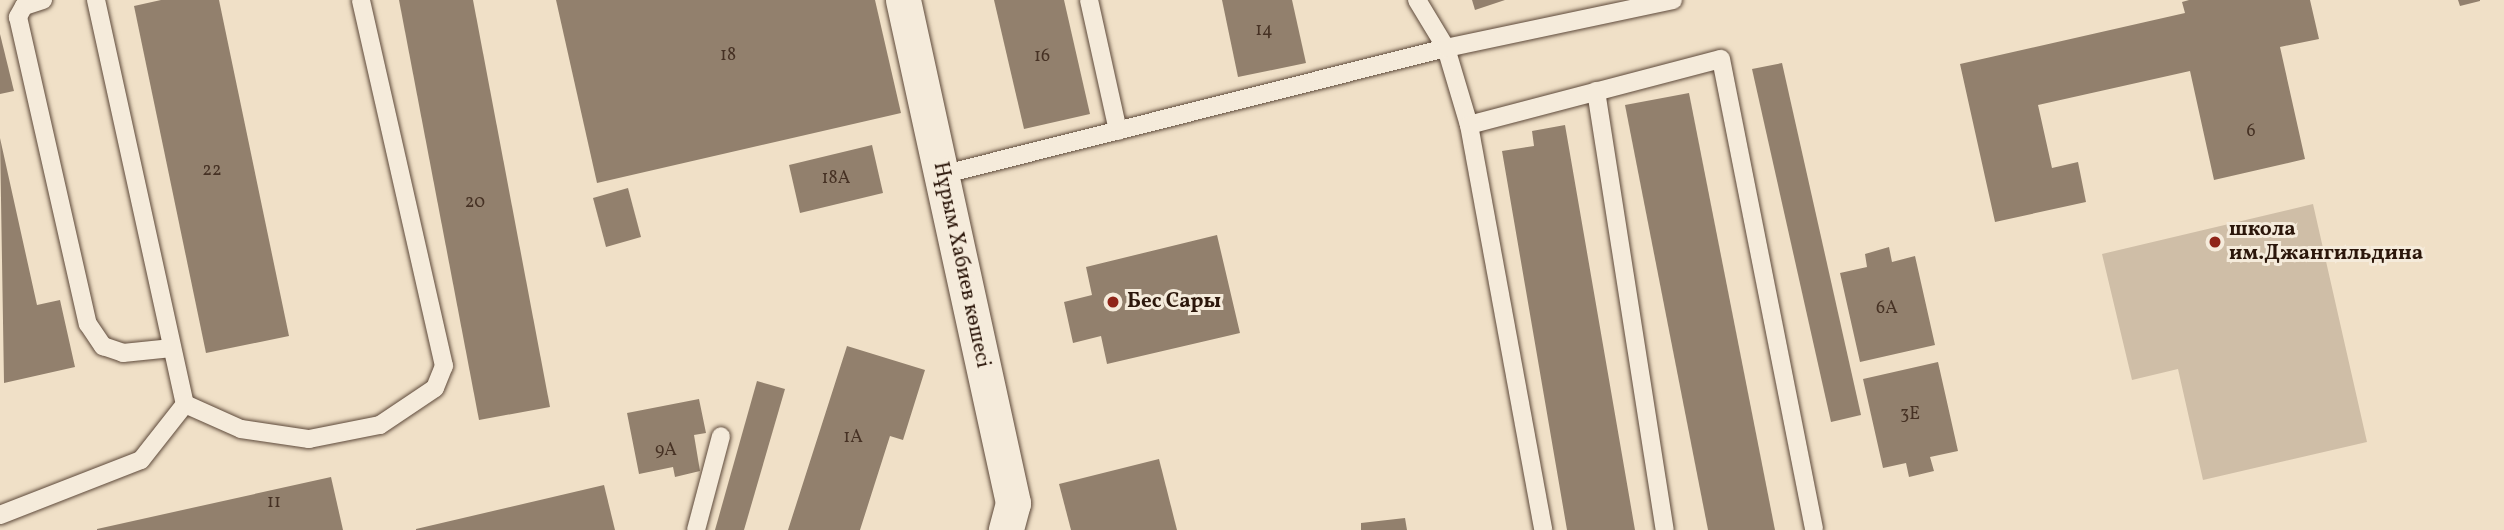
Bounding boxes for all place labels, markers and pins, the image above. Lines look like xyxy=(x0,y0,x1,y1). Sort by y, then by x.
place label: школа им.Джангильдина xyxy=(2229,217,2423,267)
marker: школа им.Джангильдина xyxy=(2207,234,2223,250)
place label: Бес Сары xyxy=(1127,289,1221,315)
marker: Бес Сары xyxy=(1105,294,1121,310)

